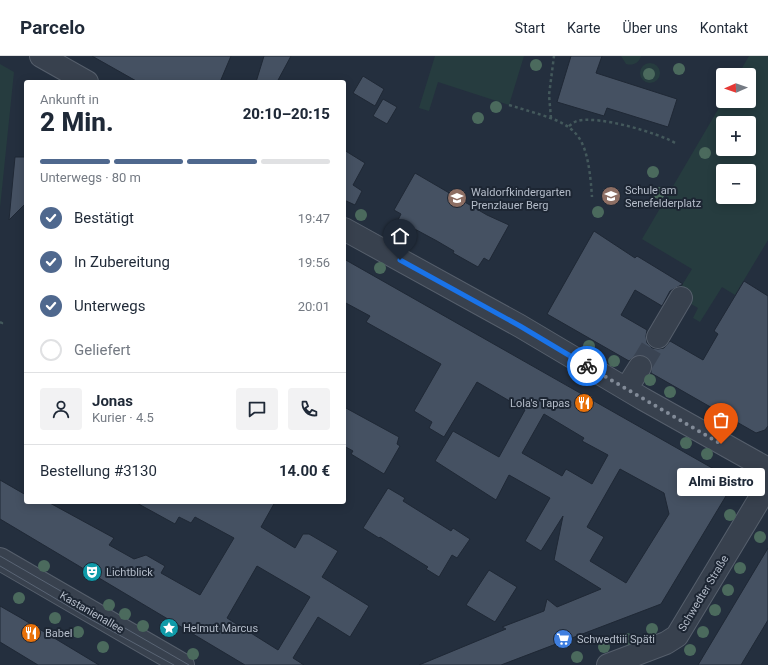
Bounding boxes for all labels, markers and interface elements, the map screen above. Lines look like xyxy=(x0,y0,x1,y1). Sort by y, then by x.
text: Parcelo xyxy=(20,16,85,39)
text: Start xyxy=(515,20,545,36)
text: Karte xyxy=(567,20,601,36)
text: Über uns xyxy=(623,20,678,36)
text: Kontakt xyxy=(700,20,748,36)
north arrow xyxy=(716,68,756,108)
map controls xyxy=(716,68,756,204)
text: Ankunft in xyxy=(40,92,99,107)
text: 20:10–20:15 xyxy=(243,105,330,123)
text: 2 Min. xyxy=(40,107,114,137)
button: + xyxy=(716,116,756,156)
button: − xyxy=(716,164,756,204)
text: Unterwegs · 80 m xyxy=(40,170,141,185)
place label: Schule am Senefelderplatz xyxy=(625,184,702,210)
school or university icon: Schule am Senefelderplatz xyxy=(600,185,622,207)
place label: Waldorfkindergarten Prenzlauer Berg xyxy=(471,186,571,212)
school or university icon: Waldorfkindergarten Prenzlauer Berg xyxy=(446,187,468,209)
icon: check xyxy=(40,207,62,229)
text: Bestätigt xyxy=(74,209,134,227)
text: 19:47 xyxy=(298,211,330,226)
pin xyxy=(383,219,417,260)
icon: home xyxy=(389,225,411,247)
icon: check xyxy=(40,251,62,273)
text: In Zubereitung xyxy=(74,253,170,271)
text: 19:56 xyxy=(298,255,330,270)
icon: check xyxy=(40,295,62,317)
text: Unterwegs xyxy=(74,297,145,315)
text: 20:01 xyxy=(298,299,330,314)
text: Geliefert xyxy=(74,341,131,359)
courier xyxy=(567,346,607,386)
icon: bike xyxy=(576,355,598,377)
button: person xyxy=(40,388,82,430)
button: chat xyxy=(236,388,278,430)
button: phone xyxy=(288,388,330,430)
text: Jonas xyxy=(92,392,133,410)
restaurant icon: Lola's Tapas xyxy=(573,392,595,414)
place label: Lola's Tapas xyxy=(510,397,570,410)
pin xyxy=(704,403,738,444)
icon: bag xyxy=(710,409,732,431)
text: Kurier · 4.5 xyxy=(92,410,154,425)
text: Bestellung #3130 xyxy=(40,462,157,480)
text: 14.00 € xyxy=(279,462,330,480)
callout: Almi Bistro xyxy=(677,468,765,496)
text: Almi Bistro xyxy=(688,474,754,489)
street label: Schwedter Straße xyxy=(676,553,731,634)
theatre icon: Lichtblick xyxy=(81,561,103,583)
place label: Lichtblick xyxy=(106,566,153,579)
street label: Kastanienallee xyxy=(57,589,126,636)
place icon: Helmut Marcus xyxy=(158,617,180,639)
restaurant icon: Babel xyxy=(20,622,42,644)
place label: Helmut Marcus xyxy=(183,622,258,635)
place label: Babel xyxy=(45,627,73,640)
supermarket icon: Schwedtiii Späti xyxy=(552,628,574,650)
place label: Schwedtiii Späti xyxy=(577,633,655,646)

